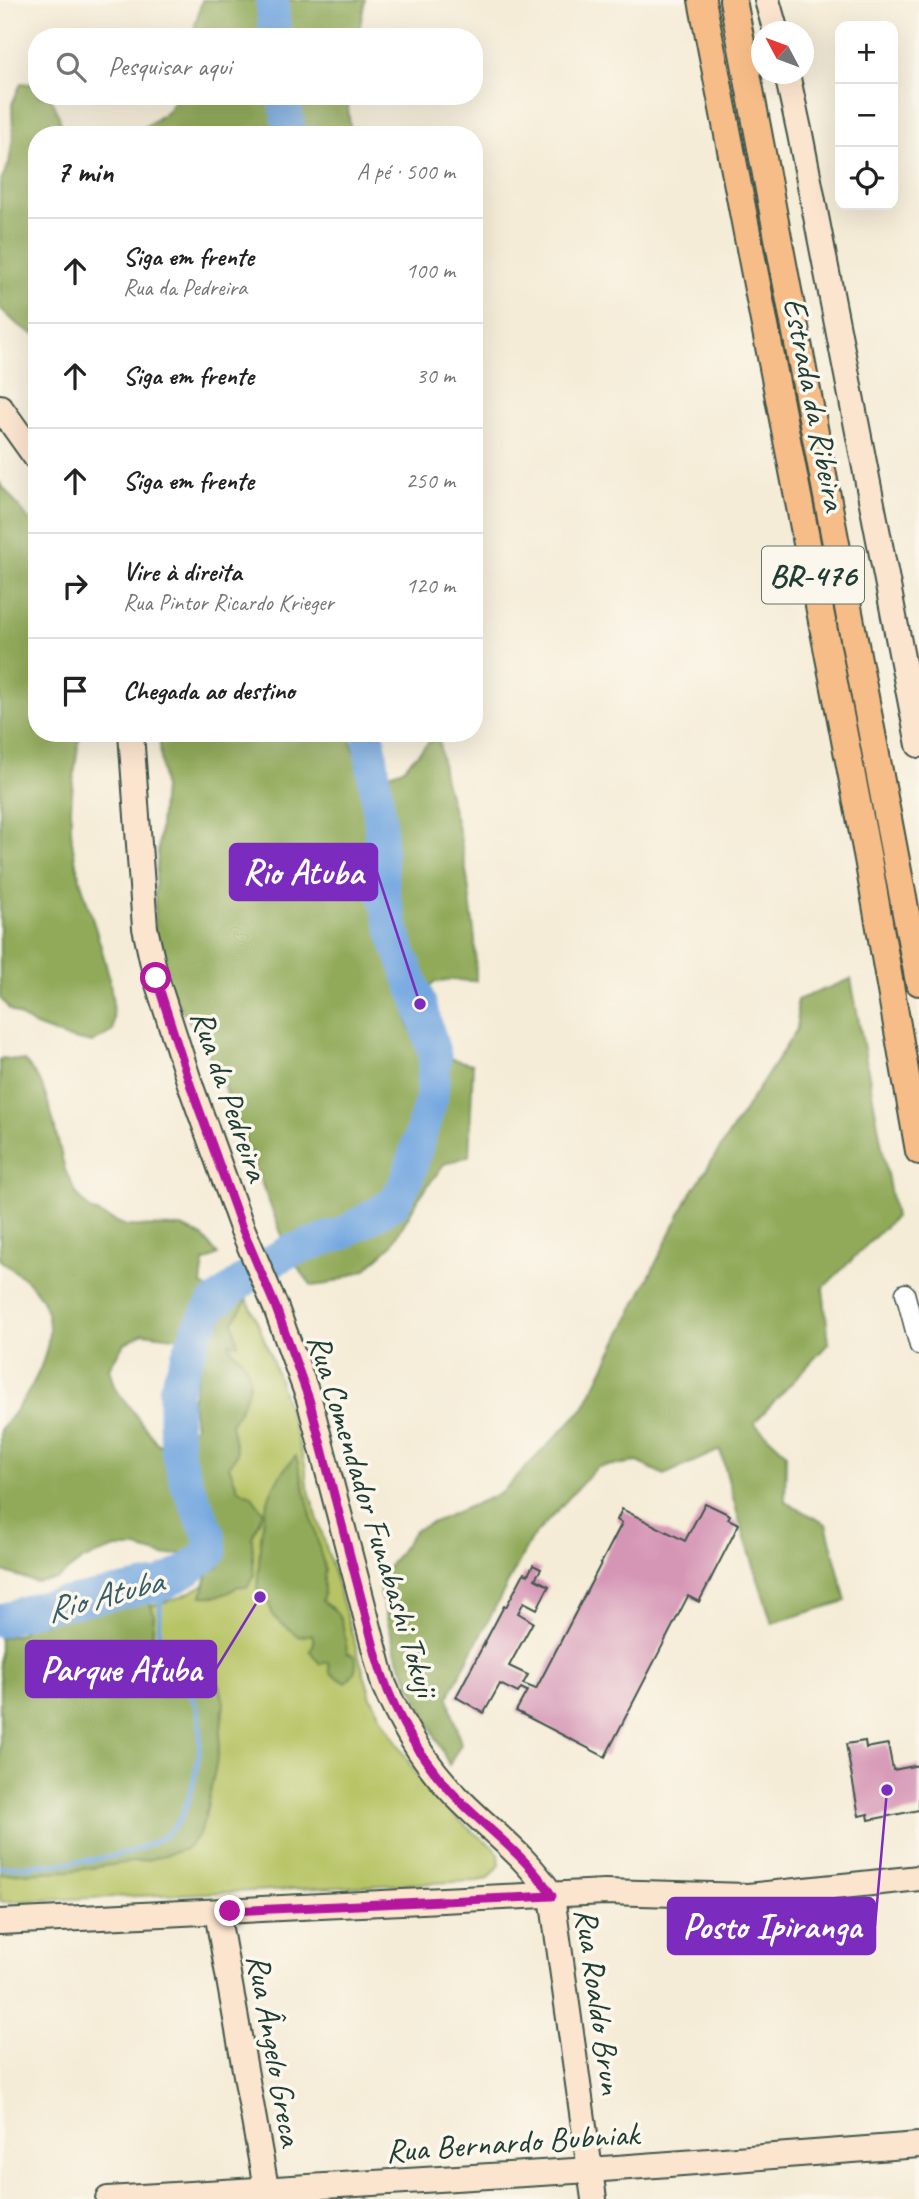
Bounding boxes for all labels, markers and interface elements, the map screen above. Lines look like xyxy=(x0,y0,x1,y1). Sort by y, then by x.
north arrow xyxy=(751,21,814,84)
map controls xyxy=(835,21,898,210)
button: + xyxy=(835,21,898,84)
search box xyxy=(28,28,483,105)
icon: search xyxy=(52,48,90,86)
text: Pesquisar aqui xyxy=(108,50,232,83)
button: − xyxy=(835,84,898,147)
button: locate xyxy=(835,147,898,210)
text: 7 min xyxy=(56,153,113,191)
text: A pé · 500 m xyxy=(357,157,455,186)
text: Siga em frente xyxy=(123,240,254,273)
icon: ahead xyxy=(56,252,94,290)
text: 100 m xyxy=(406,256,455,285)
text: Rua da Pedreira xyxy=(123,273,247,302)
street label: Estrada da Ribeira xyxy=(774,294,857,517)
icon: ahead xyxy=(56,357,94,395)
text: Siga em frente xyxy=(123,359,254,392)
text: 30 m xyxy=(416,361,455,390)
icon: ahead xyxy=(56,462,94,500)
text: Siga em frente xyxy=(123,464,254,497)
text: 250 m xyxy=(406,466,455,495)
road number: BR-476 xyxy=(762,546,864,604)
text: Vire à direita xyxy=(123,555,242,588)
icon: right xyxy=(56,567,94,605)
text: 120 m xyxy=(406,571,455,600)
text: Rua Pintor Ricardo Krieger xyxy=(123,588,334,617)
icon: arrive xyxy=(56,672,94,710)
text: Chegada ao destino xyxy=(123,674,295,707)
callout: Rio Atuba xyxy=(230,844,377,900)
text: Rio Atuba xyxy=(243,850,367,895)
route start xyxy=(140,962,171,993)
street label: Rua da Pedreira xyxy=(181,1004,280,1189)
street label: Rua Comendador Funabashi Tokuji xyxy=(298,1329,449,1705)
water label: Rio Atuba xyxy=(41,1557,171,1633)
callout: Parque Atuba xyxy=(26,1641,216,1697)
text: Parque Atuba xyxy=(40,1647,204,1692)
route end xyxy=(214,1895,245,1926)
callout: Posto Ipiranga xyxy=(668,1898,875,1954)
text: Posto Ipiranga xyxy=(683,1904,864,1949)
street label: Rua Roaldo Brun xyxy=(565,1906,633,2098)
street label: Rua Ângelo Greca xyxy=(237,1951,313,2152)
street label: Rua Bernardo Bubniak xyxy=(384,2112,643,2172)

